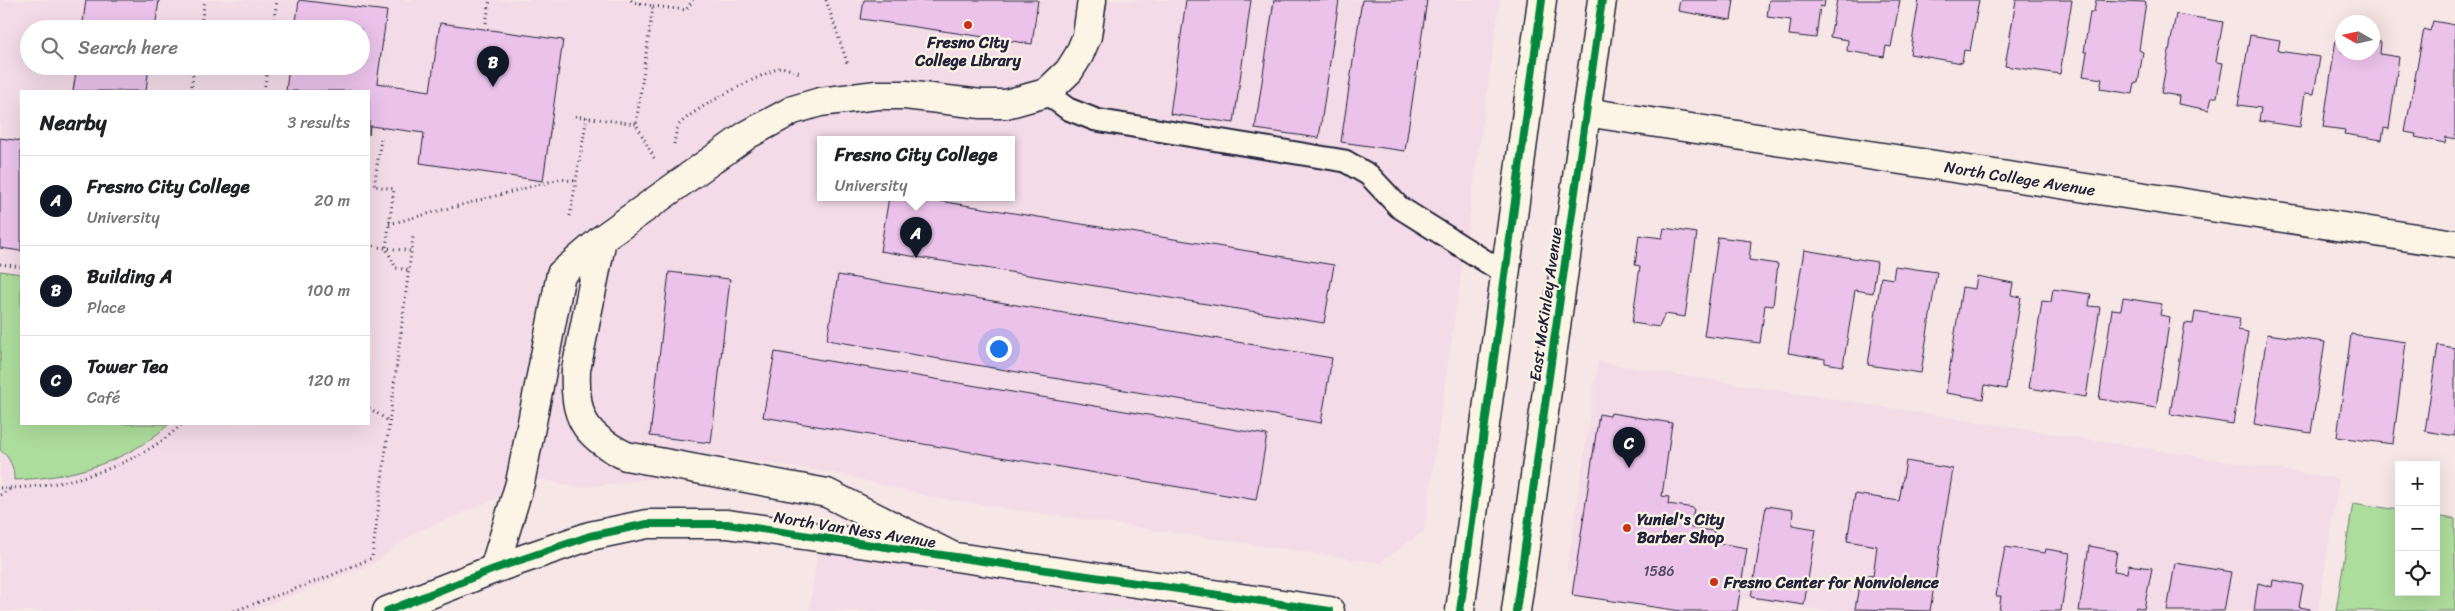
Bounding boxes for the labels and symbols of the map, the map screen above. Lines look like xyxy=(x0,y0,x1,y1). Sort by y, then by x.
north arrow xyxy=(2335,15,2380,60)
marker: Fresno City College Library xyxy=(962,19,974,31)
place label: Fresno City College Library xyxy=(914,28,1021,75)
pin: B xyxy=(477,46,509,87)
street label: North College Avenue xyxy=(1942,152,2097,205)
pin: A xyxy=(900,217,932,258)
street label: East McKinley Avenue xyxy=(1520,225,1571,383)
your location xyxy=(986,336,1012,362)
pin: C xyxy=(1613,427,1645,468)
street label: North Van Ness Avenue xyxy=(772,502,938,557)
place label: Yuniel's City Barber Shop xyxy=(1637,505,1725,552)
marker: Yuniel's City Barber Shop xyxy=(1621,522,1633,534)
house number: 1586 xyxy=(1644,559,1675,584)
place label: Fresno Center for Nonviolence xyxy=(1723,568,1940,597)
marker: Fresno Center for Nonviolence xyxy=(1708,576,1720,588)

